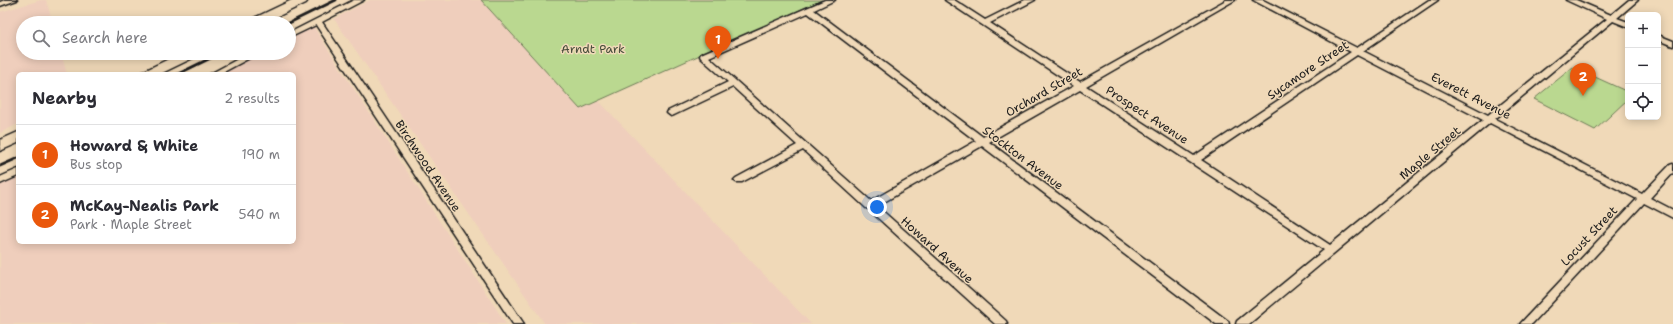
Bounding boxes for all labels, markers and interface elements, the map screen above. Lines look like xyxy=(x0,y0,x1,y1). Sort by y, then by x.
map controls xyxy=(1625,12,1661,120)
button: + xyxy=(1625,12,1661,48)
search box xyxy=(16,16,296,60)
pin: 1 xyxy=(705,26,731,59)
icon: search xyxy=(30,27,52,49)
text: Search here xyxy=(62,28,148,48)
street label: Sycamore Street xyxy=(1264,37,1352,103)
park label: Arndt Park xyxy=(561,41,625,57)
button: − xyxy=(1625,48,1661,84)
pin: 2 xyxy=(1570,63,1596,96)
street label: Orchard Street xyxy=(1003,64,1085,120)
street label: Everett Avenue xyxy=(1428,69,1514,123)
street label: Prospect Avenue xyxy=(1103,82,1192,148)
button: locate xyxy=(1625,84,1661,120)
text: Nearby xyxy=(32,87,97,109)
text: 2 results xyxy=(224,90,280,107)
street label: Birchwood Avenue xyxy=(391,117,465,215)
street label: Stockton Avenue xyxy=(979,122,1067,194)
street label: Maple Street xyxy=(1396,123,1464,183)
text: Howard & White xyxy=(70,136,198,156)
text: 1 xyxy=(42,146,48,163)
text: 190 m xyxy=(241,146,280,163)
text: Bus stop xyxy=(70,156,122,173)
text: McKay-Nealis Park xyxy=(70,196,219,216)
your location xyxy=(867,197,887,217)
street label: Locust Street xyxy=(1557,203,1621,269)
text: 2 xyxy=(40,206,50,223)
text: 540 m xyxy=(239,206,280,223)
street label: Howard Avenue xyxy=(897,213,977,287)
text: Park · Maple Street xyxy=(70,216,192,233)

